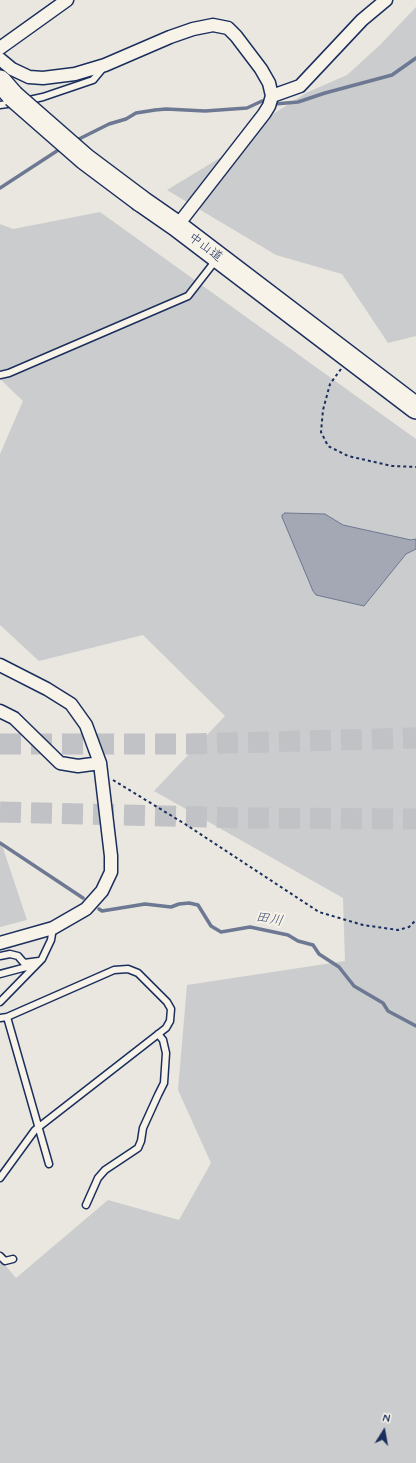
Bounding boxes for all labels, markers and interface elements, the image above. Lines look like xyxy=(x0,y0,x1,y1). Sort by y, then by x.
street label: 中山道 xyxy=(185,230,225,266)
water label: 田川 xyxy=(254,909,284,931)
north arrow xyxy=(364,1411,404,1451)
text: N xyxy=(381,1412,391,1427)

